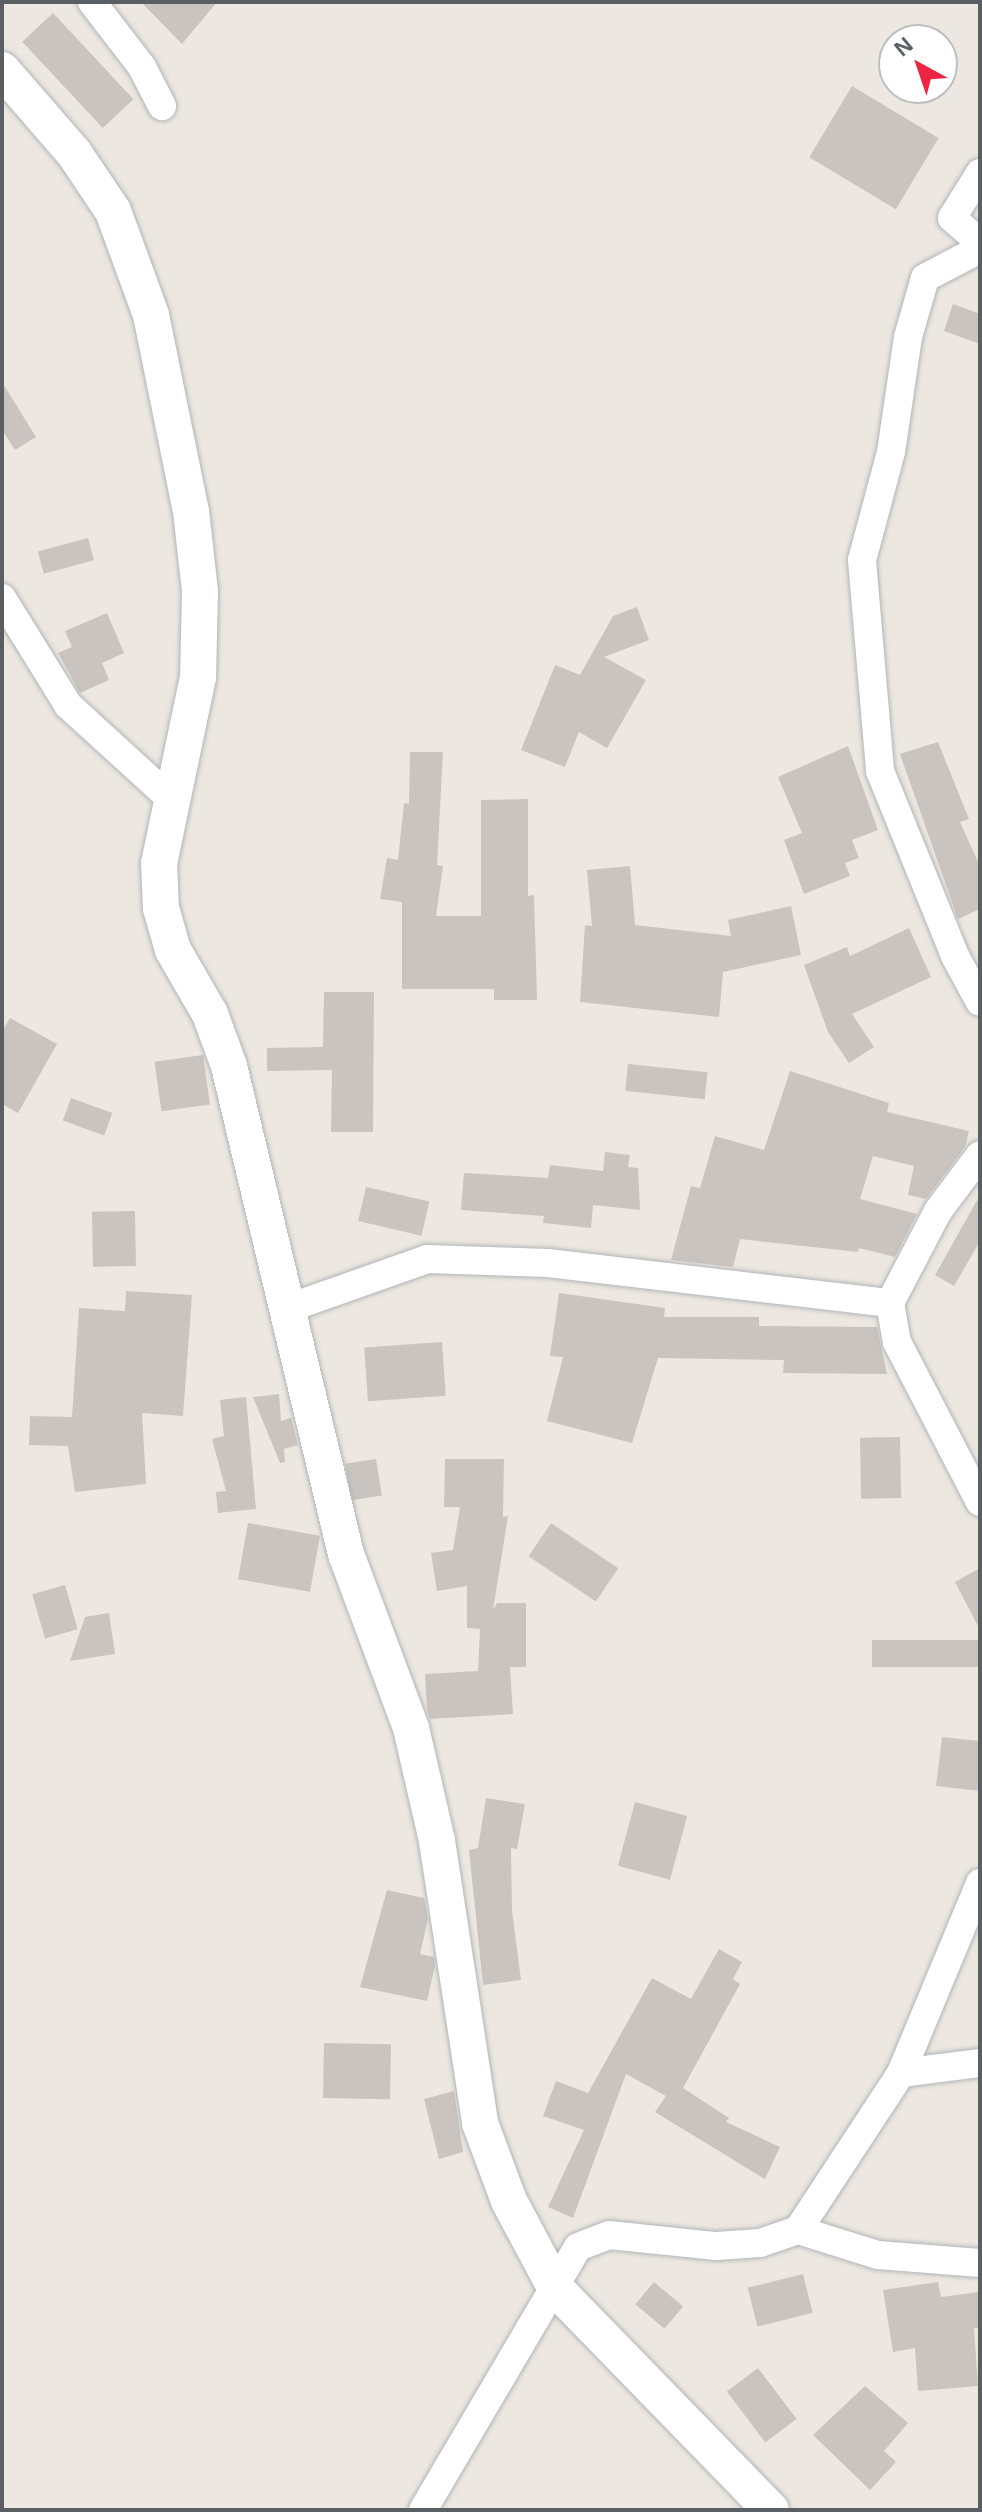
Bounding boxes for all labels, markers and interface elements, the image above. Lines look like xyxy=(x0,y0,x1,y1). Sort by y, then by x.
north arrow xyxy=(878,24,958,104)
text: N xyxy=(889,32,918,61)

